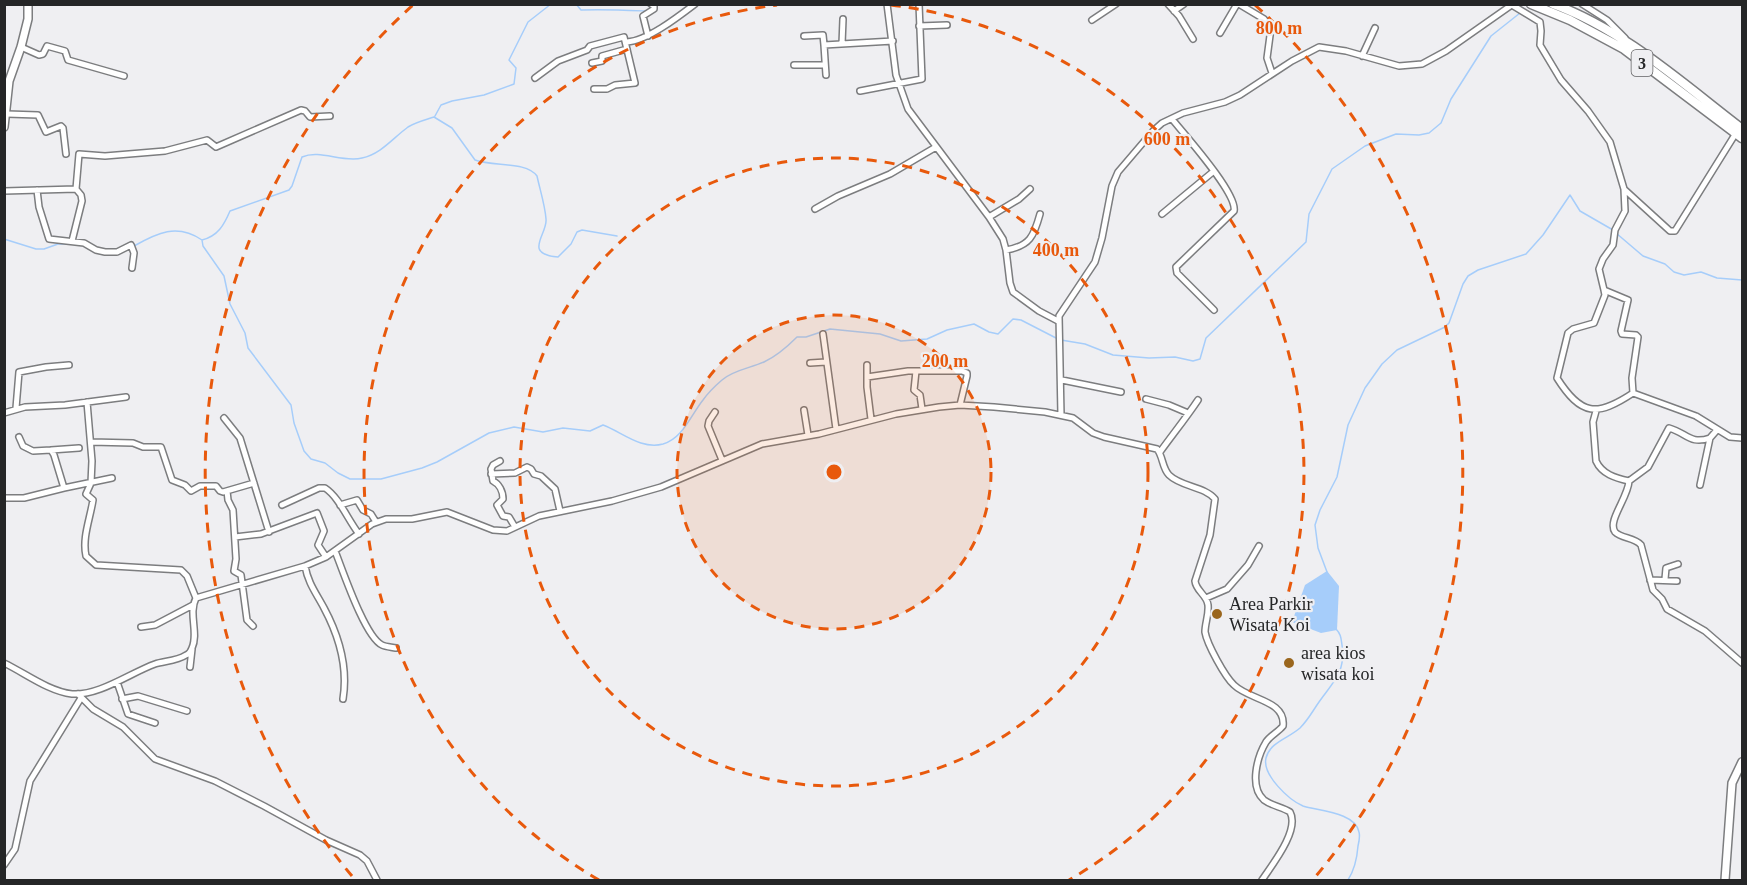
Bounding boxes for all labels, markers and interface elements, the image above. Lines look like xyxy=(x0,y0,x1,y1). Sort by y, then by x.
text: 800 m xyxy=(1256,18,1302,38)
road number: 3 xyxy=(1632,50,1652,76)
text: 600 m xyxy=(1144,129,1190,149)
text: 400 m xyxy=(1033,240,1079,260)
text: 200 m xyxy=(922,351,968,371)
centre of rings xyxy=(824,462,844,482)
place label: Area Parkir Wisata Koi xyxy=(1229,594,1312,635)
marker: Area Parkir Wisata Koi xyxy=(1210,607,1224,621)
place label: area kios wisata koi xyxy=(1301,643,1375,684)
marker: area kios wisata koi xyxy=(1282,656,1296,670)

